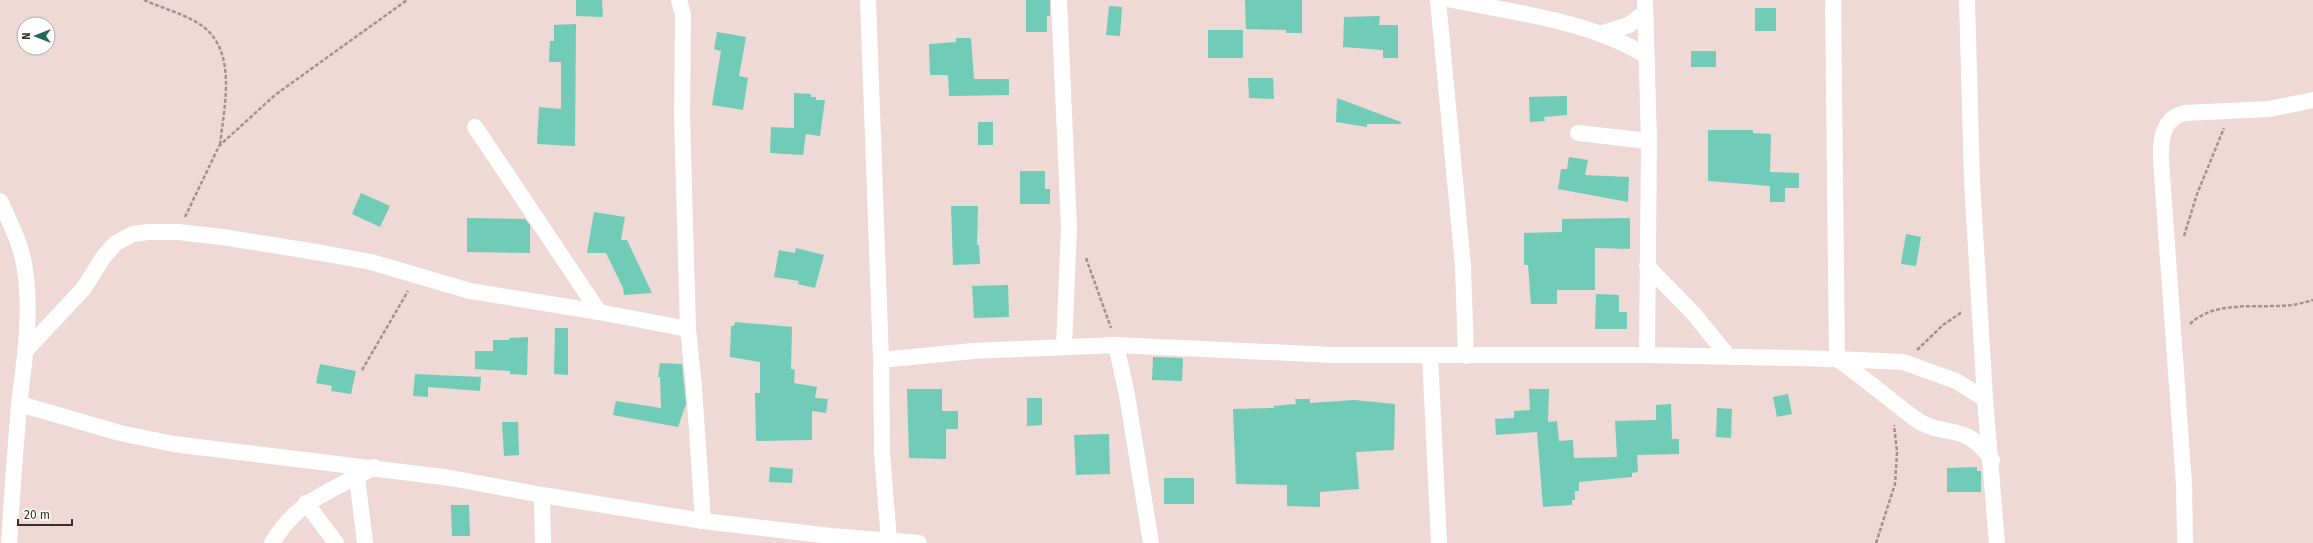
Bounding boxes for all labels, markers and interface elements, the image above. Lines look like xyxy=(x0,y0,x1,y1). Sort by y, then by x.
north arrow xyxy=(16,16,56,56)
text: N xyxy=(20,32,33,40)
scale bar xyxy=(18,501,72,527)
text: 20 m xyxy=(24,508,50,522)

